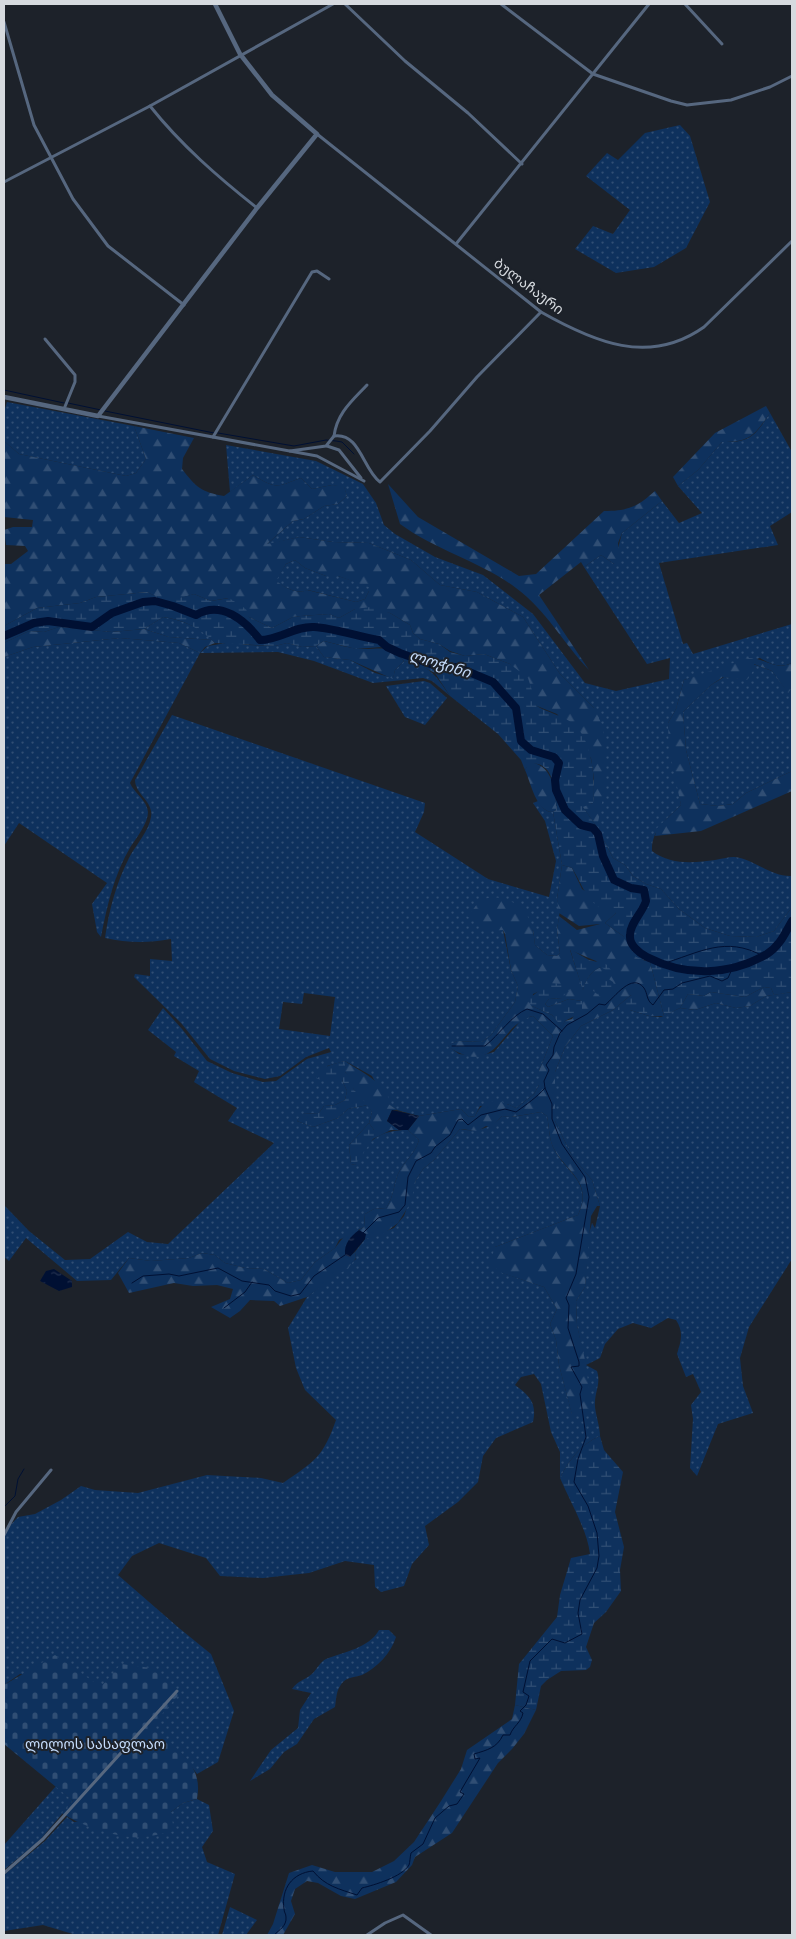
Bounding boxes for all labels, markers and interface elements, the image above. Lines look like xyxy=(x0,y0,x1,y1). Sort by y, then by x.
street label: ბულაჩაური xyxy=(490,255,567,318)
water label: ლოჭინი xyxy=(407,646,474,682)
park label: ლილოს სასაფლაო xyxy=(25,1736,165,1753)

